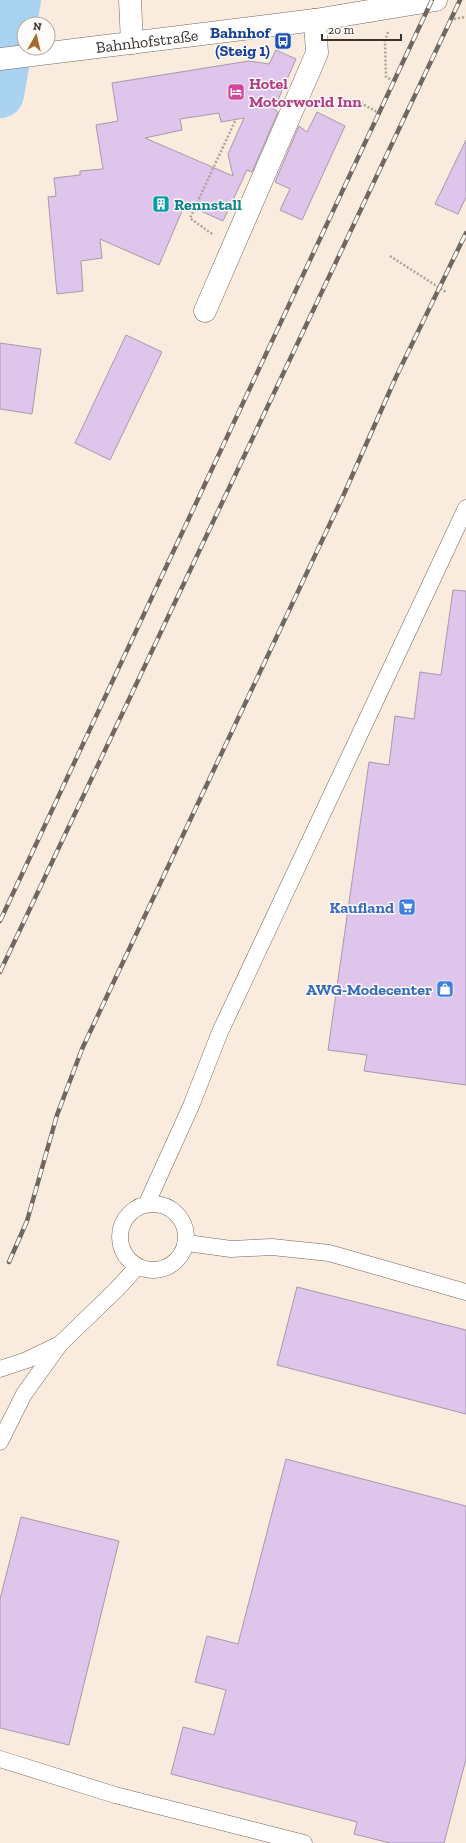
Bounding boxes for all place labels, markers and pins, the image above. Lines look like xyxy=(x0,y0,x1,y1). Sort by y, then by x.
place label: Bahnhof (Steig 1) xyxy=(210,23,272,60)
bus stop icon: Bahnhof (Steig 1) xyxy=(273,31,293,51)
place label: Hotel Motorworld Inn xyxy=(249,74,362,111)
hotel icon: Hotel Motorworld Inn xyxy=(226,82,246,102)
building icon: Rennstall xyxy=(151,194,171,214)
place label: Rennstall xyxy=(174,195,242,214)
supermarket icon: Kaufland xyxy=(397,897,417,917)
place label: Kaufland xyxy=(329,898,394,917)
shop icon: AWG-Modecenter xyxy=(435,979,455,999)
place label: AWG-Modecenter xyxy=(306,980,432,999)

